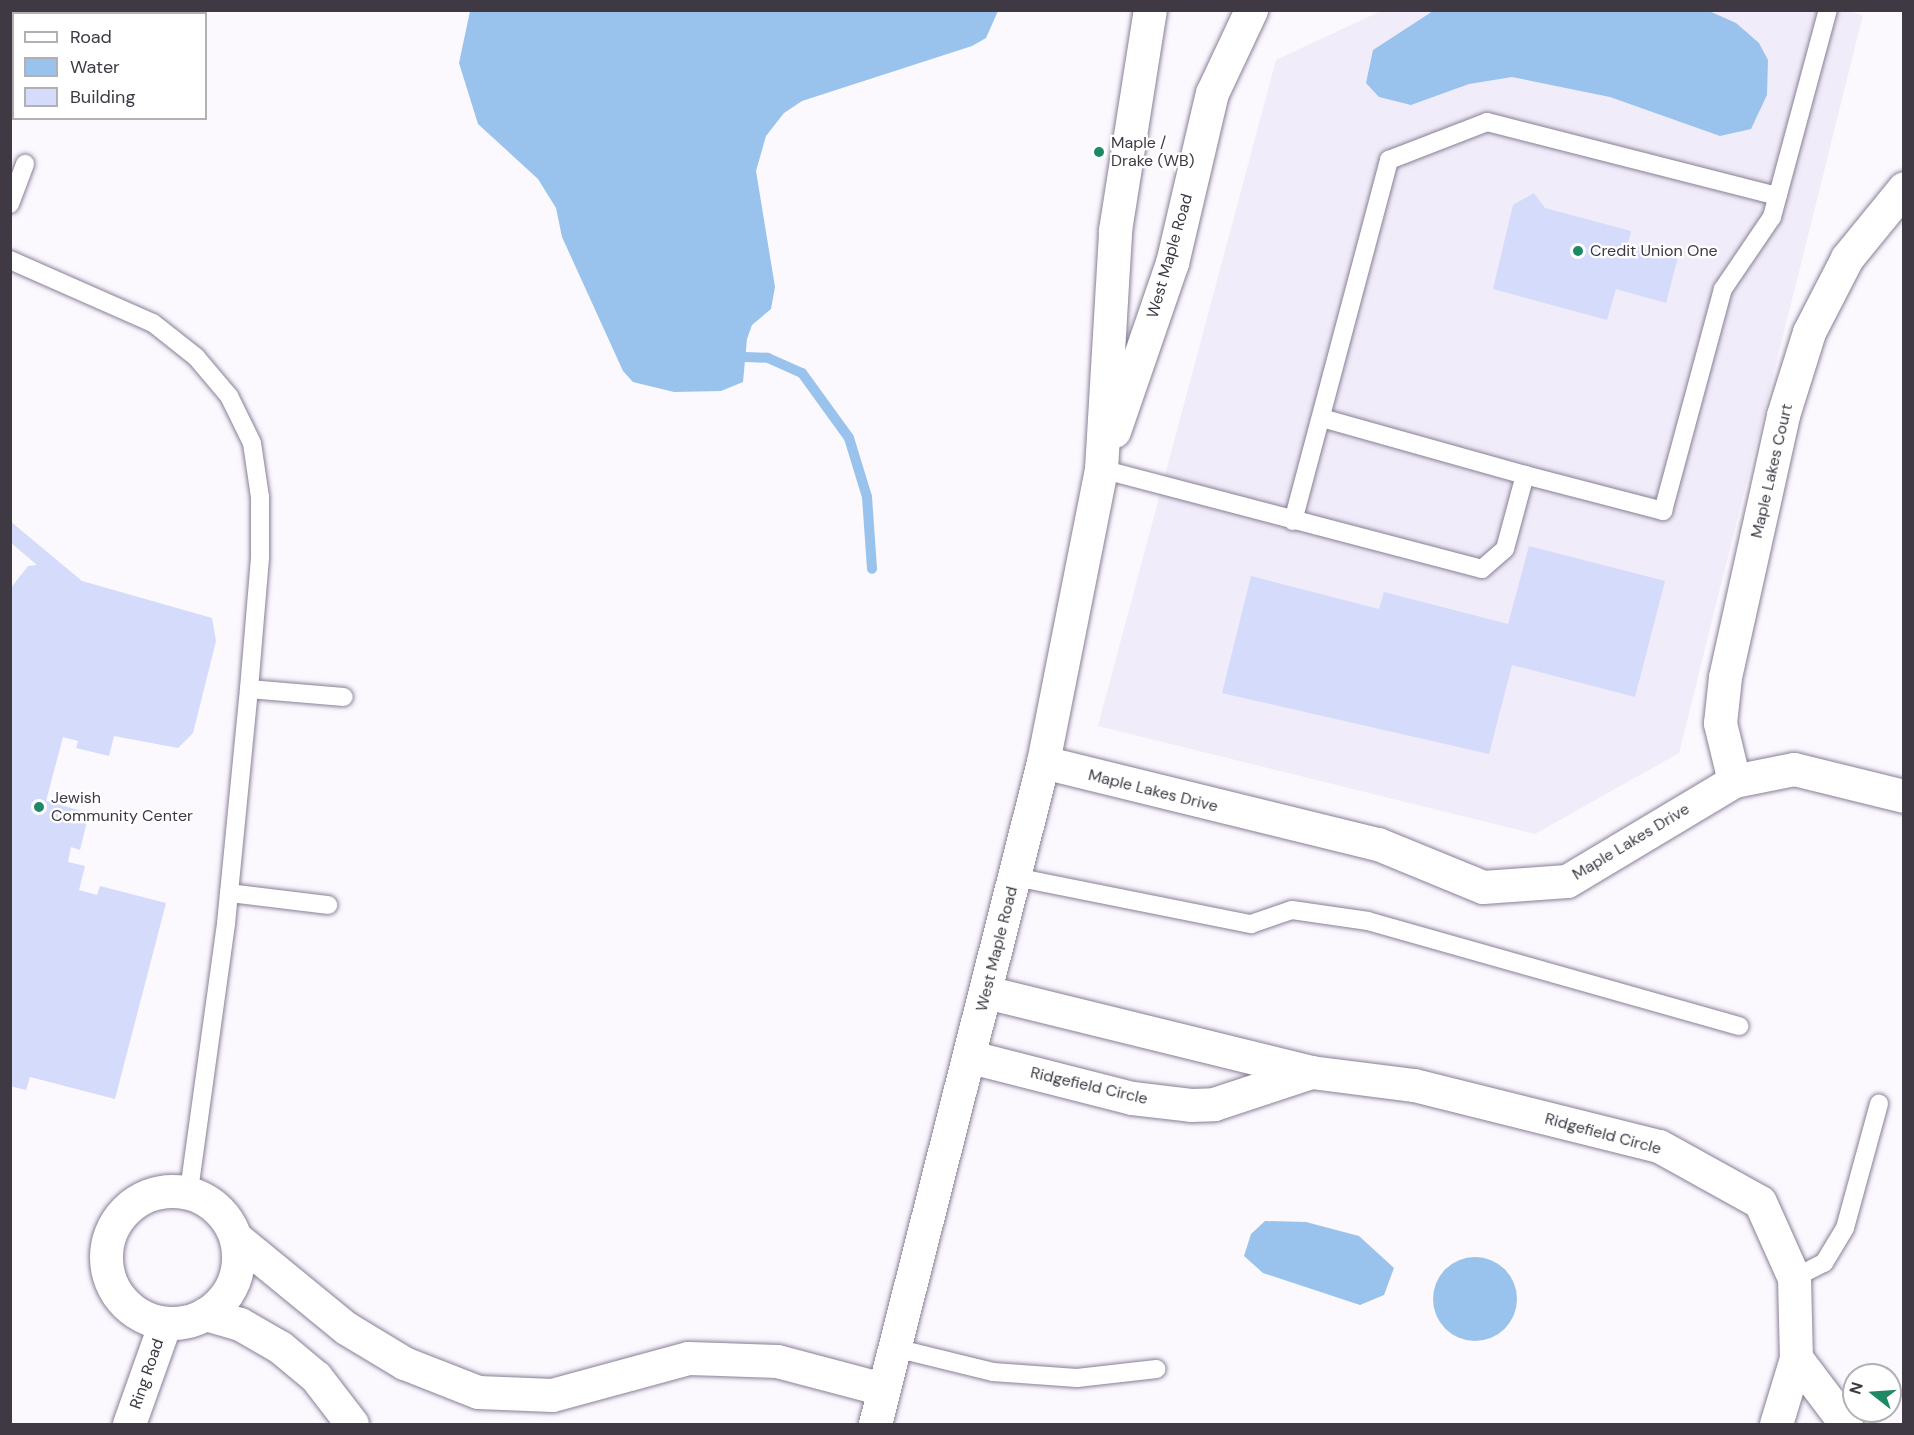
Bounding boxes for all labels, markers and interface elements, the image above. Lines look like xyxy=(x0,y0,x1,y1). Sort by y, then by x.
legend xyxy=(12,12,207,120)
text: Road xyxy=(70,25,112,49)
text: Water xyxy=(70,55,120,79)
text: Building xyxy=(70,85,135,109)
place label: Maple / Drake (WB) xyxy=(1111,133,1195,171)
marker: Maple / Drake (WB) xyxy=(1092,145,1106,159)
street label: West Maple Road xyxy=(1143,192,1197,320)
place label: Credit Union One xyxy=(1590,241,1718,261)
marker: Credit Union One xyxy=(1571,244,1585,258)
street label: Maple Lakes Court xyxy=(1747,402,1797,540)
street label: Maple Lakes Drive xyxy=(1086,766,1220,816)
place label: Jewish Community Center xyxy=(51,788,193,826)
marker: Jewish Community Center xyxy=(32,800,46,814)
street label: Maple Lakes Drive xyxy=(1569,800,1693,884)
street label: West Maple Road xyxy=(972,884,1022,1014)
street label: Ridgefield Circle xyxy=(1028,1063,1150,1109)
street label: Ridgefield Circle xyxy=(1543,1109,1663,1159)
street label: Ring Road xyxy=(126,1336,168,1412)
north arrow xyxy=(1842,1363,1902,1423)
text: N xyxy=(1844,1380,1868,1397)

